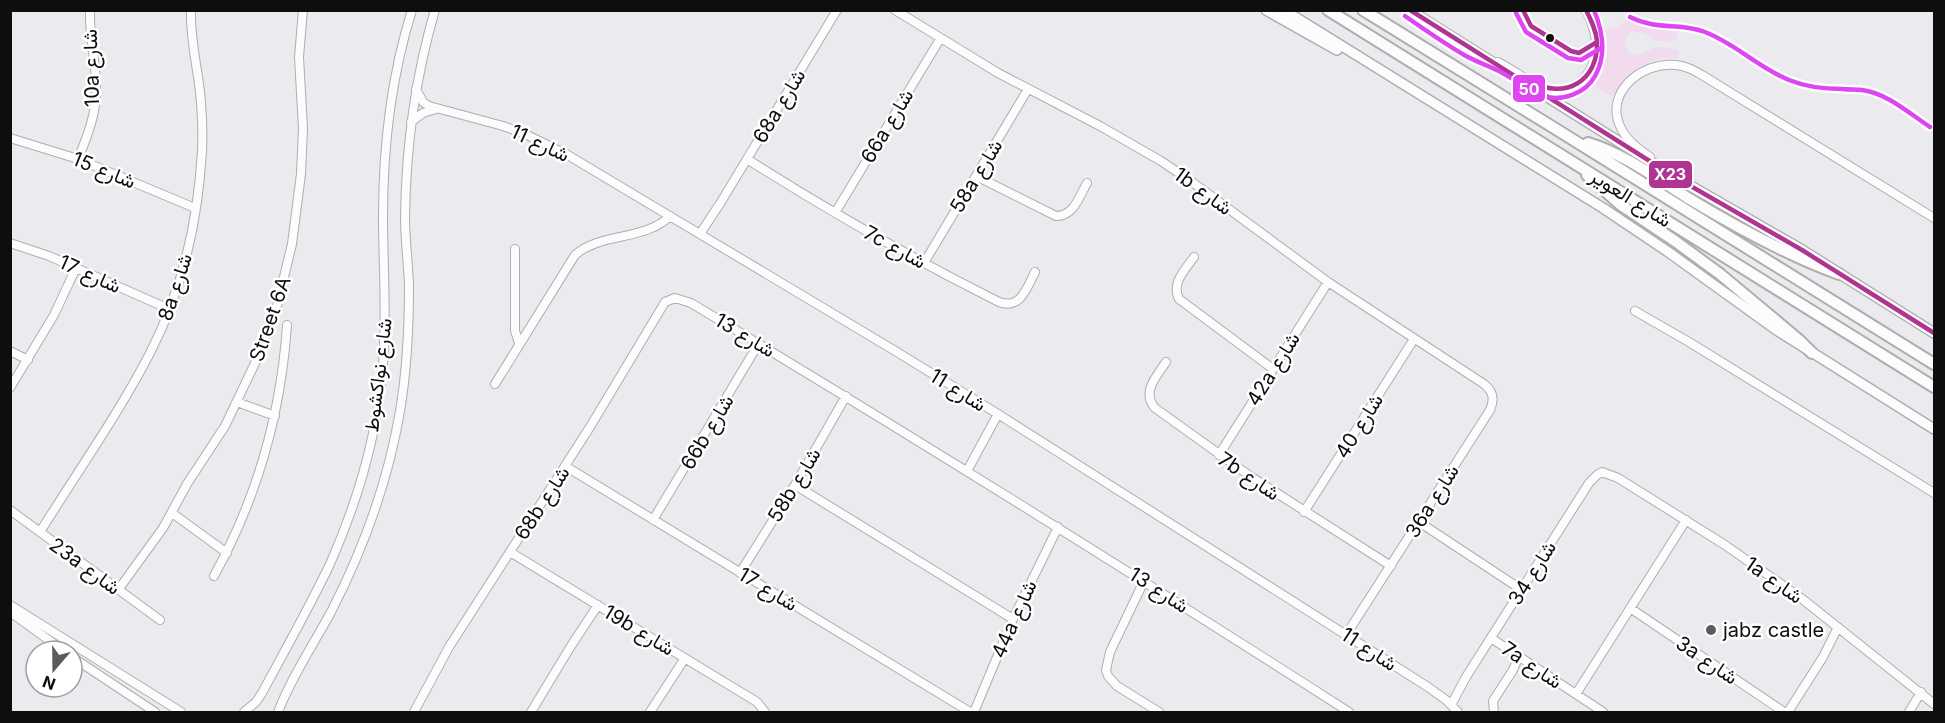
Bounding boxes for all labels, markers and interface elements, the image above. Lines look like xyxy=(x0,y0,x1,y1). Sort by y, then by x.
street label: 10a شارع xyxy=(78,29,106,107)
unlabelled marker xyxy=(1544,32,1556,44)
street label: 68a شارع xyxy=(748,65,812,148)
line badge: 50 xyxy=(1512,74,1546,103)
text: 50 xyxy=(1518,79,1540,99)
street label: 66a شارع xyxy=(856,85,920,168)
street label: شارع 11 xyxy=(506,119,573,169)
street label: 58a شارع xyxy=(945,135,1009,218)
street label: شارع 15 xyxy=(68,146,139,195)
line badge: X23 xyxy=(1648,160,1693,189)
street label: 1b شارع xyxy=(1168,162,1237,222)
street label: شارع العوير xyxy=(1584,163,1676,234)
text: X23 xyxy=(1654,164,1686,184)
street label: 7c شارع xyxy=(859,220,930,276)
street label: شارع 17 xyxy=(54,250,125,300)
street label: 8a شارع xyxy=(153,250,199,324)
street label: Street 6A xyxy=(244,273,296,365)
street label: شارع 13 xyxy=(709,308,780,364)
street label: شارع نواكشوط xyxy=(359,317,399,434)
street label: 42a شارع xyxy=(1241,328,1307,411)
street label: شارع 11 xyxy=(924,363,991,418)
street label: شارع 40 xyxy=(1330,389,1390,464)
street label: 66b شارع xyxy=(675,390,740,475)
street label: 58b شارع xyxy=(762,443,827,528)
street label: 7b شارع xyxy=(1212,447,1284,507)
street label: 36a شارع xyxy=(1400,460,1466,543)
street label: 68b شارع xyxy=(509,462,576,545)
street label: 23a شارع xyxy=(44,532,125,601)
street label: شارع 34 xyxy=(1503,536,1563,611)
street label: 1a شارع xyxy=(1739,551,1808,610)
street label: شارع 17 xyxy=(733,562,802,618)
street label: شارع 13 xyxy=(1124,562,1193,620)
street label: 44a شارع xyxy=(986,576,1044,663)
street label: 19b شارع xyxy=(598,599,679,662)
place label: jabz castle xyxy=(1722,618,1824,642)
street label: شارع 11 xyxy=(1335,622,1402,678)
marker: jabz castle xyxy=(1704,623,1718,637)
street label: 3a شارع xyxy=(1670,631,1742,691)
street label: 7a شارع xyxy=(1496,636,1567,695)
north arrow xyxy=(24,639,84,699)
text: N xyxy=(40,672,58,695)

